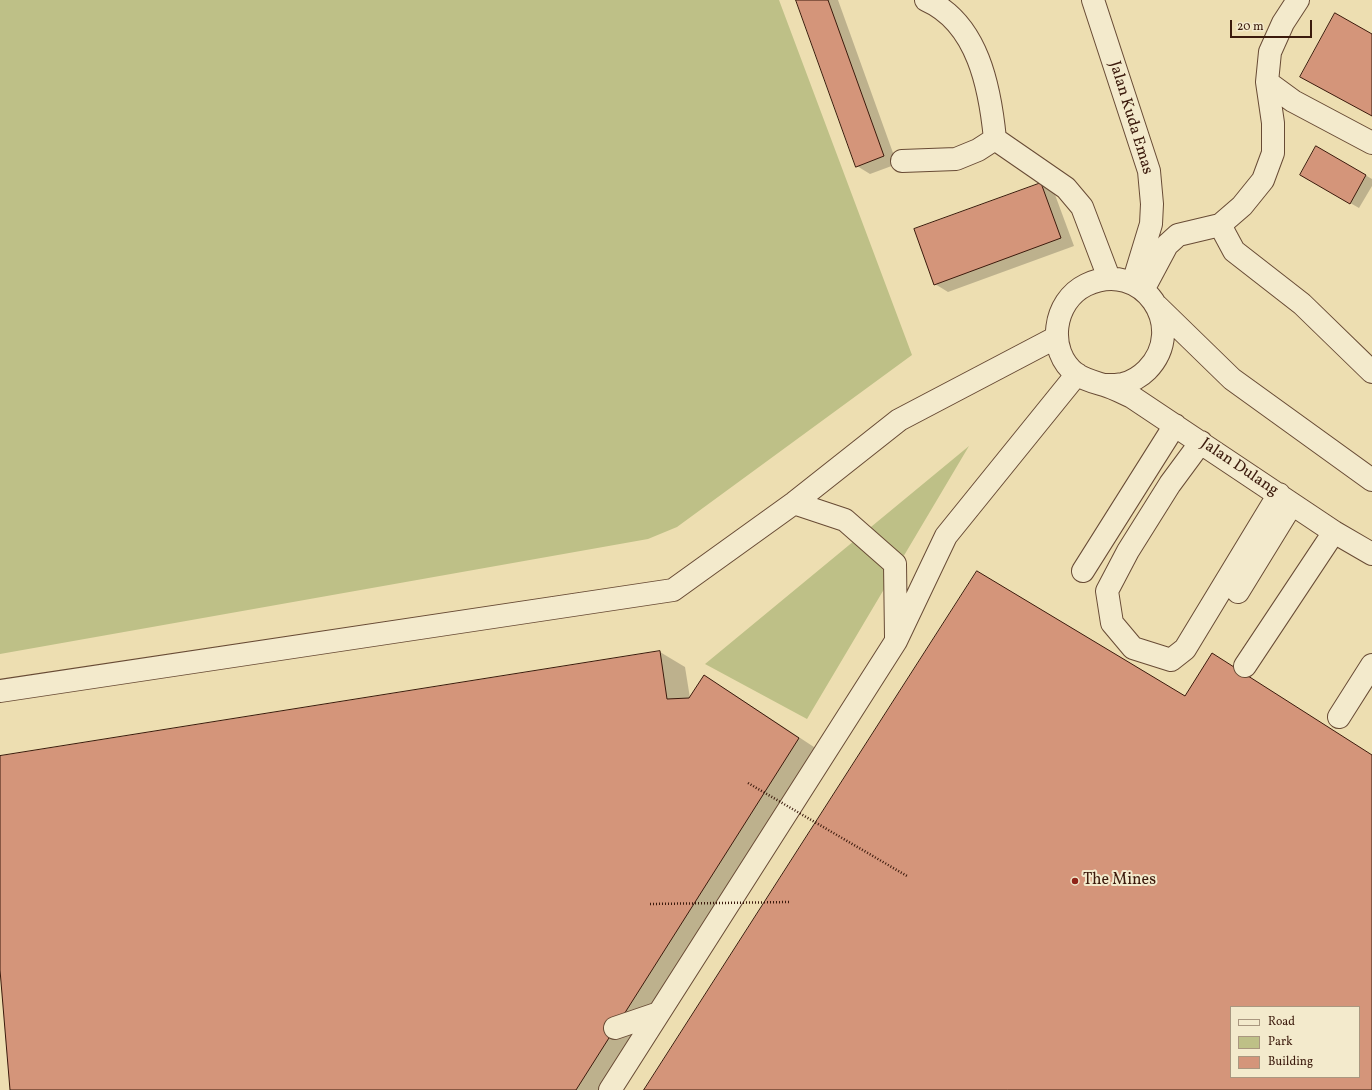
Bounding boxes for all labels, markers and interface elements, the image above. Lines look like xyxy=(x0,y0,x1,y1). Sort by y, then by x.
scale bar xyxy=(1232,12,1314,38)
text: 20 m xyxy=(1237,19,1264,35)
street label: Jalan Kuda Emas xyxy=(1104,59,1156,177)
street label: Jalan Dulang xyxy=(1196,435,1282,501)
place label: The Mines xyxy=(1083,871,1156,891)
marker: The Mines xyxy=(1070,876,1080,886)
legend xyxy=(1230,1006,1360,1078)
text: Road xyxy=(1268,1014,1295,1030)
text: Park xyxy=(1268,1034,1293,1050)
text: Building xyxy=(1268,1054,1313,1070)

